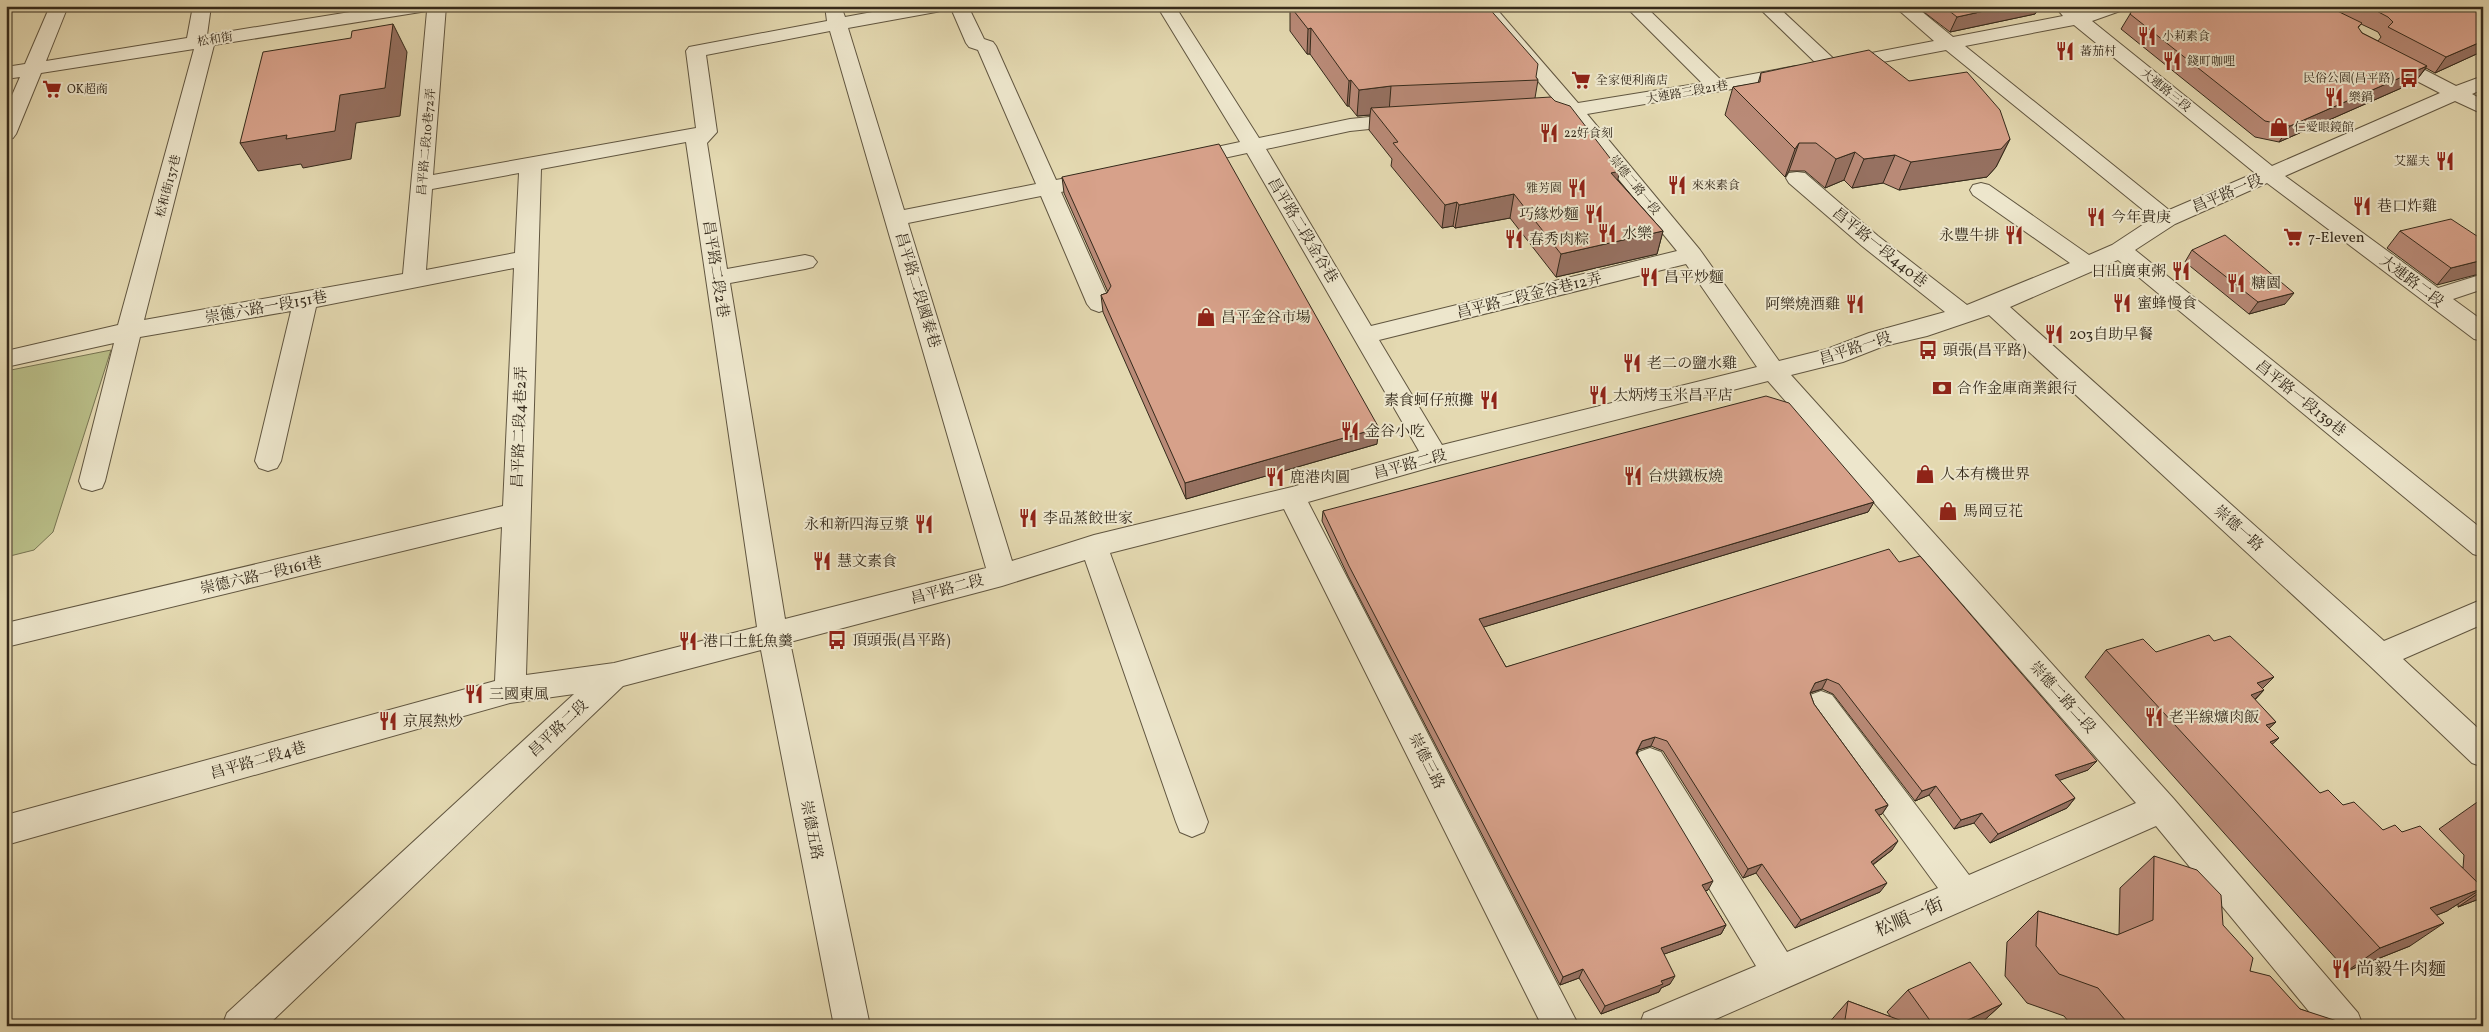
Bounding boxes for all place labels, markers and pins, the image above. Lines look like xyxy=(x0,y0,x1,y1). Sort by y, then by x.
restaurant icon: 小莉素食 xyxy=(2136,25,2158,47)
place label: 小莉素食 xyxy=(2162,29,2210,45)
restaurant icon: 蕃茄村 xyxy=(2054,40,2076,62)
place label: 蕃茄村 xyxy=(2080,44,2116,60)
restaurant icon: 錢町咖哩 xyxy=(2161,50,2183,72)
place label: 錢町咖哩 xyxy=(2187,54,2235,70)
bus stop icon: 民俗公園(昌平路) xyxy=(2398,67,2420,89)
supermarket icon: 全家便利商店 xyxy=(1570,69,1592,91)
place label: 民俗公園(昌平路) xyxy=(2303,71,2394,87)
place label: 全家便利商店 xyxy=(1596,73,1668,89)
supermarket icon: OK超商 xyxy=(41,78,63,100)
place label: OK超商 xyxy=(67,82,108,98)
restaurant icon: 樂鍋 xyxy=(2323,86,2345,108)
place label: 樂鍋 xyxy=(2349,90,2373,106)
shop icon: 仁愛眼鏡館 xyxy=(2268,116,2290,138)
place label: 仁愛眼鏡館 xyxy=(2294,120,2354,136)
restaurant icon: 22好食刻 xyxy=(1538,122,1560,144)
place label: 22好食刻 xyxy=(1564,126,1613,142)
restaurant icon: 艾羅夫 xyxy=(2434,150,2456,172)
place label: 艾羅夫 xyxy=(2394,154,2430,170)
restaurant icon: 來來素食 xyxy=(1666,174,1688,196)
restaurant icon: 雅芳園 xyxy=(1566,177,1588,199)
place label: 來來素食 xyxy=(1692,178,1740,194)
place label: 雅芳園 xyxy=(1526,181,1562,197)
restaurant icon: 巷口炸雞 xyxy=(2351,195,2373,217)
place label: 巷口炸雞 xyxy=(2377,197,2437,218)
restaurant icon: 巧緣炒麵 xyxy=(1583,203,1605,225)
place label: 巧緣炒麵 xyxy=(1519,205,1579,226)
restaurant icon: 今年貴庚 xyxy=(2085,206,2107,228)
place label: 今年貴庚 xyxy=(2111,208,2171,229)
restaurant icon: 水樂 xyxy=(1596,222,1618,244)
place label: 水樂 xyxy=(1622,224,1652,245)
restaurant icon: 永豐牛排 xyxy=(2003,224,2025,246)
place label: 永豐牛排 xyxy=(1939,226,1999,247)
supermarket icon: 7-Eleven xyxy=(2282,226,2304,248)
restaurant icon: 春秀肉粽 xyxy=(1503,228,1525,250)
place label: 7-Eleven xyxy=(2308,228,2365,249)
place label: 春秀肉粽 xyxy=(1529,230,1589,251)
restaurant icon: 日出廣東粥 xyxy=(2170,260,2192,282)
place label: 日出廣東粥 xyxy=(2091,262,2166,283)
restaurant icon: 昌平炒麵 xyxy=(1638,266,1660,288)
place label: 昌平炒麵 xyxy=(1664,268,1724,289)
restaurant icon: 糖園 xyxy=(2225,272,2247,294)
place label: 糖園 xyxy=(2251,274,2281,295)
restaurant icon: 蜜蜂慢食 xyxy=(2111,292,2133,314)
restaurant icon: 阿樂燒酒雞 xyxy=(1844,293,1866,315)
place label: 蜜蜂慢食 xyxy=(2137,294,2197,315)
place label: 阿樂燒酒雞 xyxy=(1765,295,1840,316)
shop icon: 昌平金谷市場 xyxy=(1195,306,1217,328)
place label: 昌平金谷市場 xyxy=(1221,308,1311,329)
restaurant icon: 203自助早餐 xyxy=(2043,323,2065,345)
place label: 203自助早餐 xyxy=(2069,325,2153,346)
bus stop icon: 頭張(昌平路) xyxy=(1917,339,1939,361)
place label: 頭張(昌平路) xyxy=(1943,341,2027,362)
restaurant icon: 老二の鹽水雞 xyxy=(1621,352,1643,374)
place label: 老二の鹽水雞 xyxy=(1647,354,1737,375)
bank icon: 合作金庫商業銀行 xyxy=(1931,377,1953,399)
place label: 合作金庫商業銀行 xyxy=(1957,379,2077,400)
restaurant icon: 大炳烤玉米昌平店 xyxy=(1587,384,1609,406)
place label: 大炳烤玉米昌平店 xyxy=(1613,386,1733,407)
restaurant icon: 素食蚵仔煎攤 xyxy=(1478,389,1500,411)
place label: 素食蚵仔煎攤 xyxy=(1384,391,1474,412)
restaurant icon: 金谷小吃 xyxy=(1339,420,1361,442)
place label: 金谷小吃 xyxy=(1365,422,1425,443)
shop icon: 人本有機世界 xyxy=(1914,463,1936,485)
restaurant icon: 台烘鐵板燒 xyxy=(1622,465,1644,487)
place label: 人本有機世界 xyxy=(1940,465,2030,486)
restaurant icon: 鹿港肉圓 xyxy=(1264,466,1286,488)
place label: 台烘鐵板燒 xyxy=(1648,467,1723,488)
place label: 鹿港肉圓 xyxy=(1290,468,1350,489)
shop icon: 馬岡豆花 xyxy=(1937,500,1959,522)
place label: 馬岡豆花 xyxy=(1963,502,2023,523)
restaurant icon: 李品蒸餃世家 xyxy=(1017,507,1039,529)
place label: 李品蒸餃世家 xyxy=(1043,509,1133,530)
restaurant icon: 永和新四海豆漿 xyxy=(913,513,935,535)
place label: 永和新四海豆漿 xyxy=(804,515,909,536)
restaurant icon: 慧文素食 xyxy=(811,550,833,572)
place label: 慧文素食 xyxy=(837,552,897,573)
bus stop icon: 頂頭張(昌平路) xyxy=(826,629,848,651)
restaurant icon: 港口土魠魚羹 xyxy=(677,630,699,652)
place label: 頂頭張(昌平路) xyxy=(852,631,951,652)
place label: 港口土魠魚羹 xyxy=(703,632,793,653)
restaurant icon: 三國東風 xyxy=(463,683,485,705)
place label: 三國東風 xyxy=(489,685,549,706)
restaurant icon: 老半線爌肉飯 xyxy=(2143,706,2165,728)
place label: 老半線爌肉飯 xyxy=(2169,708,2259,729)
restaurant icon: 京展熱炒 xyxy=(377,710,399,732)
place label: 京展熱炒 xyxy=(403,712,463,733)
restaurant icon: 尚毅牛肉麵 xyxy=(2330,958,2352,980)
place label: 尚毅牛肉麵 xyxy=(2356,958,2446,983)

